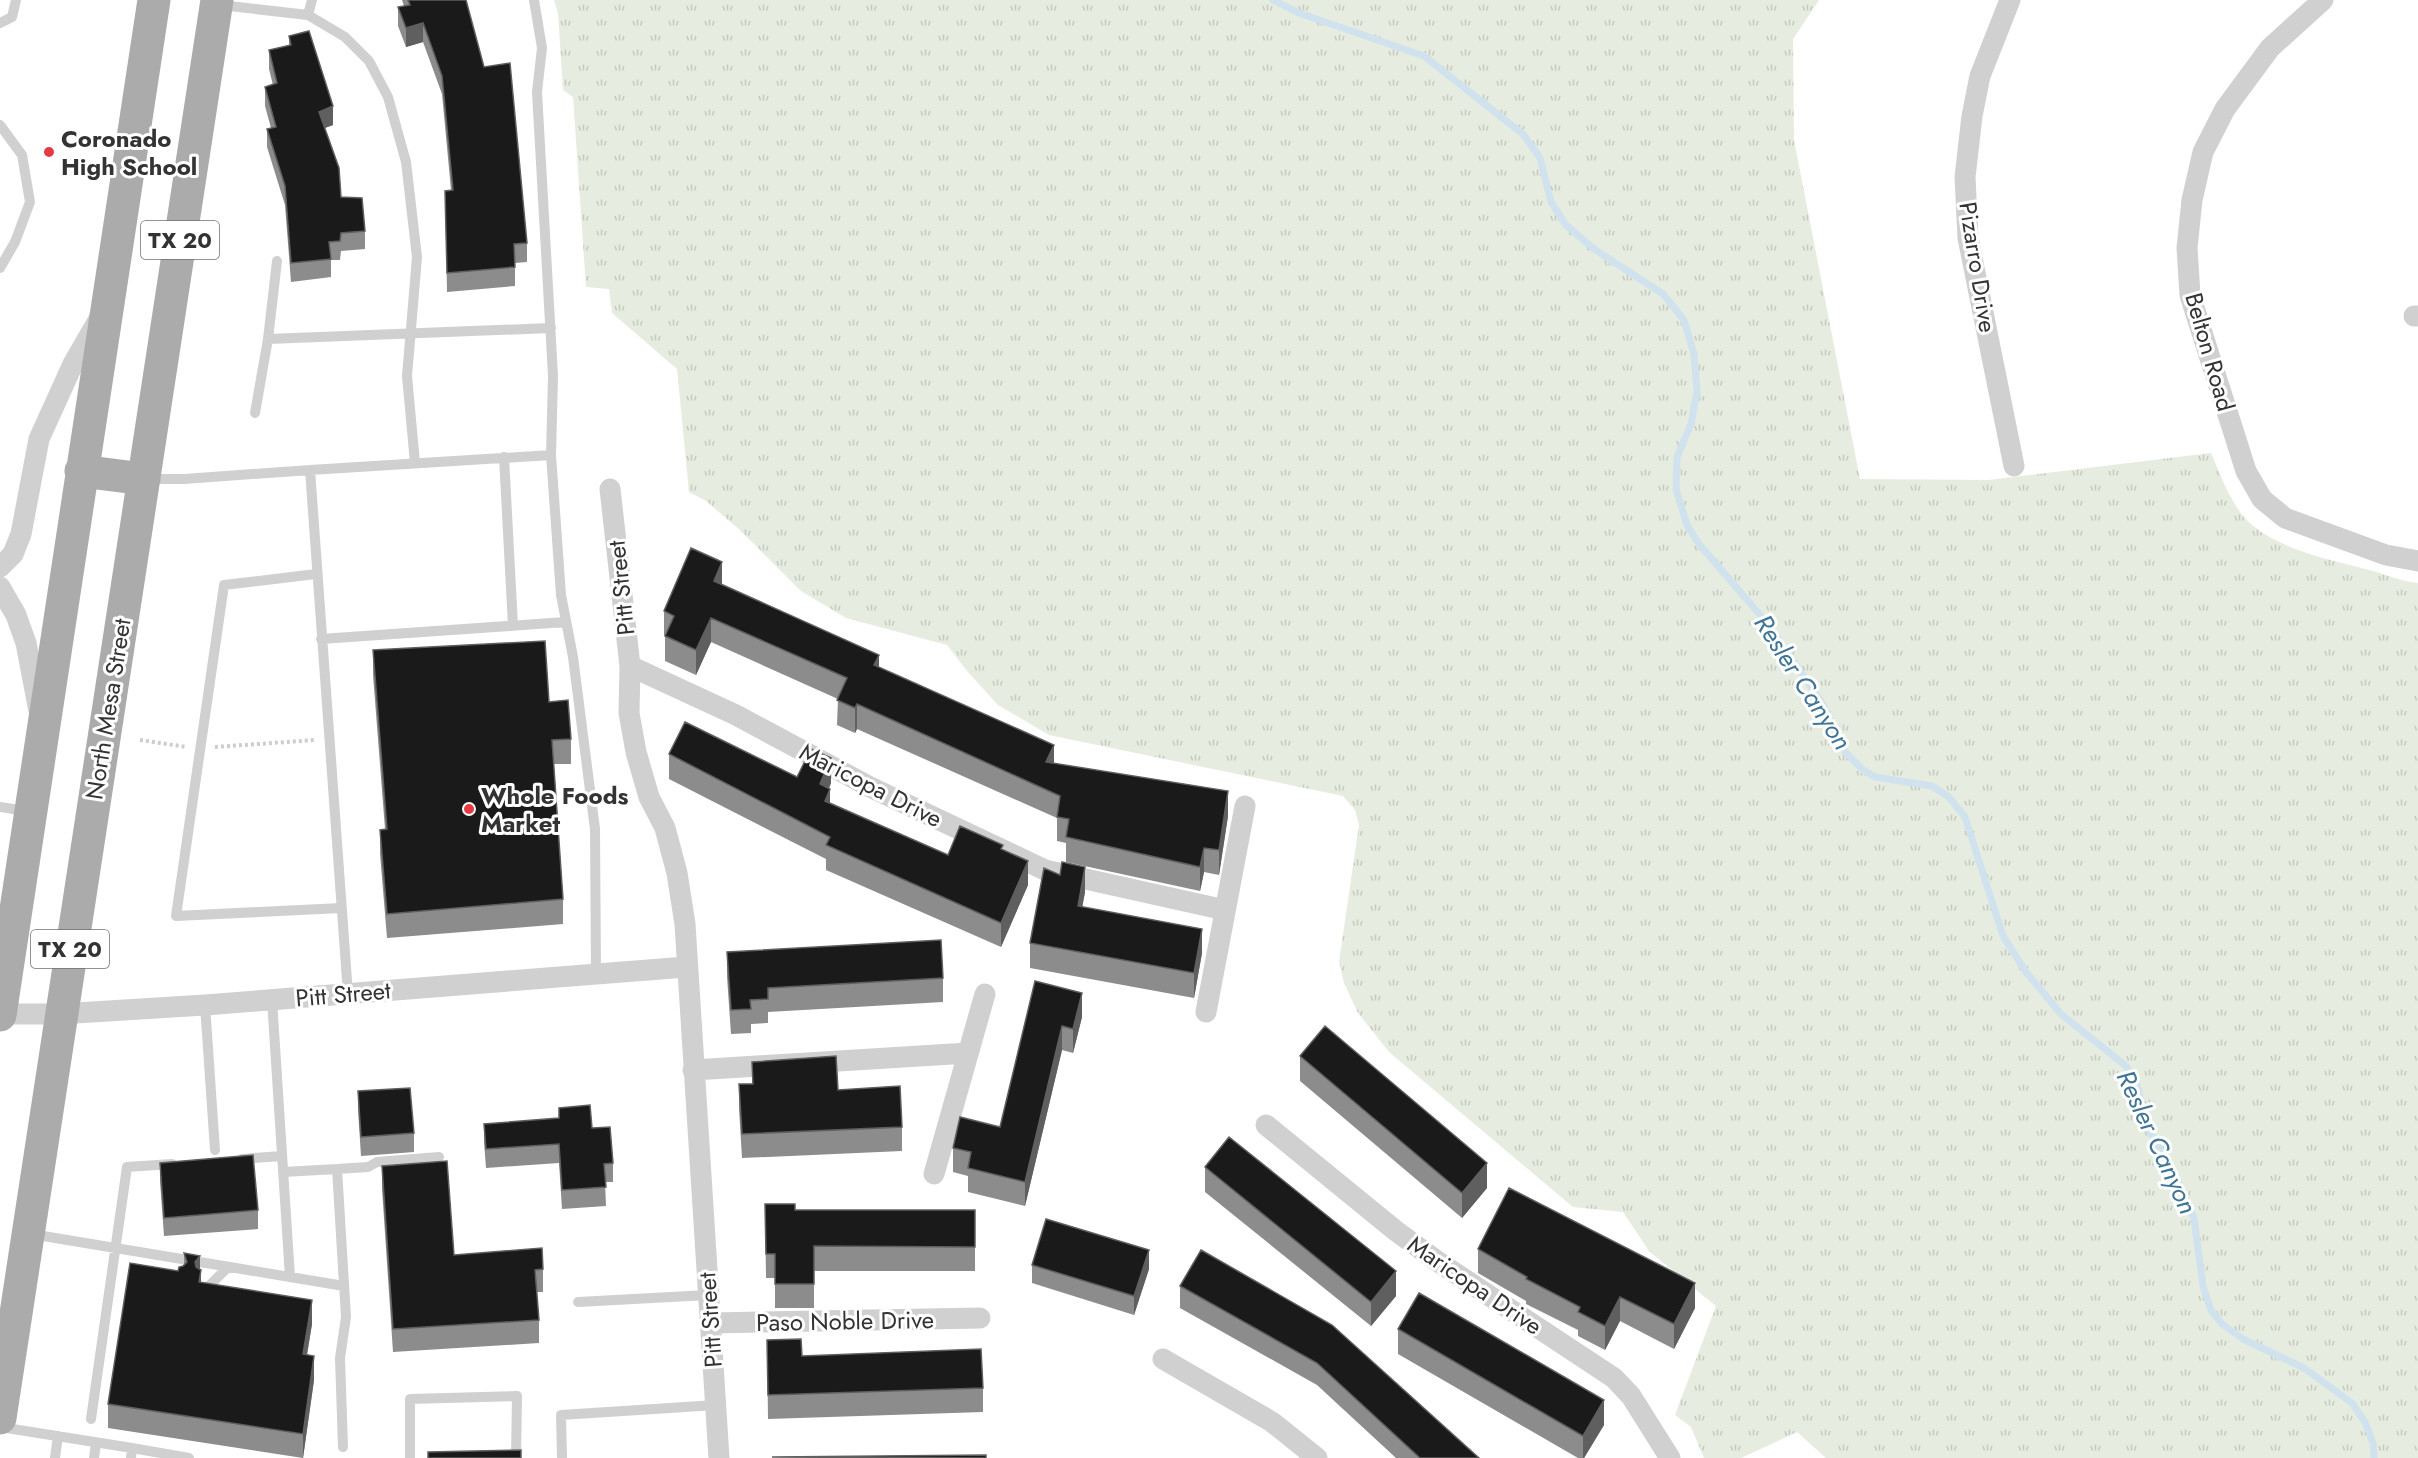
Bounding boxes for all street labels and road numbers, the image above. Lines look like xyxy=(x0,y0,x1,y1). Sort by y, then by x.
street label: Pizarro Drive xyxy=(1950,199,2006,335)
road number: TX 20 xyxy=(141,221,219,259)
street label: Belton Road xyxy=(2176,289,2244,415)
street label: Pitt Street xyxy=(599,539,643,637)
street label: North Mesa Street xyxy=(76,616,140,802)
street label: Maricopa Drive xyxy=(794,734,948,836)
road number: TX 20 xyxy=(31,930,109,968)
street label: Pitt Street xyxy=(294,972,392,1016)
street label: Maricopa Drive xyxy=(1401,1227,1549,1343)
street label: Pitt Street xyxy=(689,1271,731,1369)
street label: Paso Noble Drive xyxy=(756,1302,934,1340)

